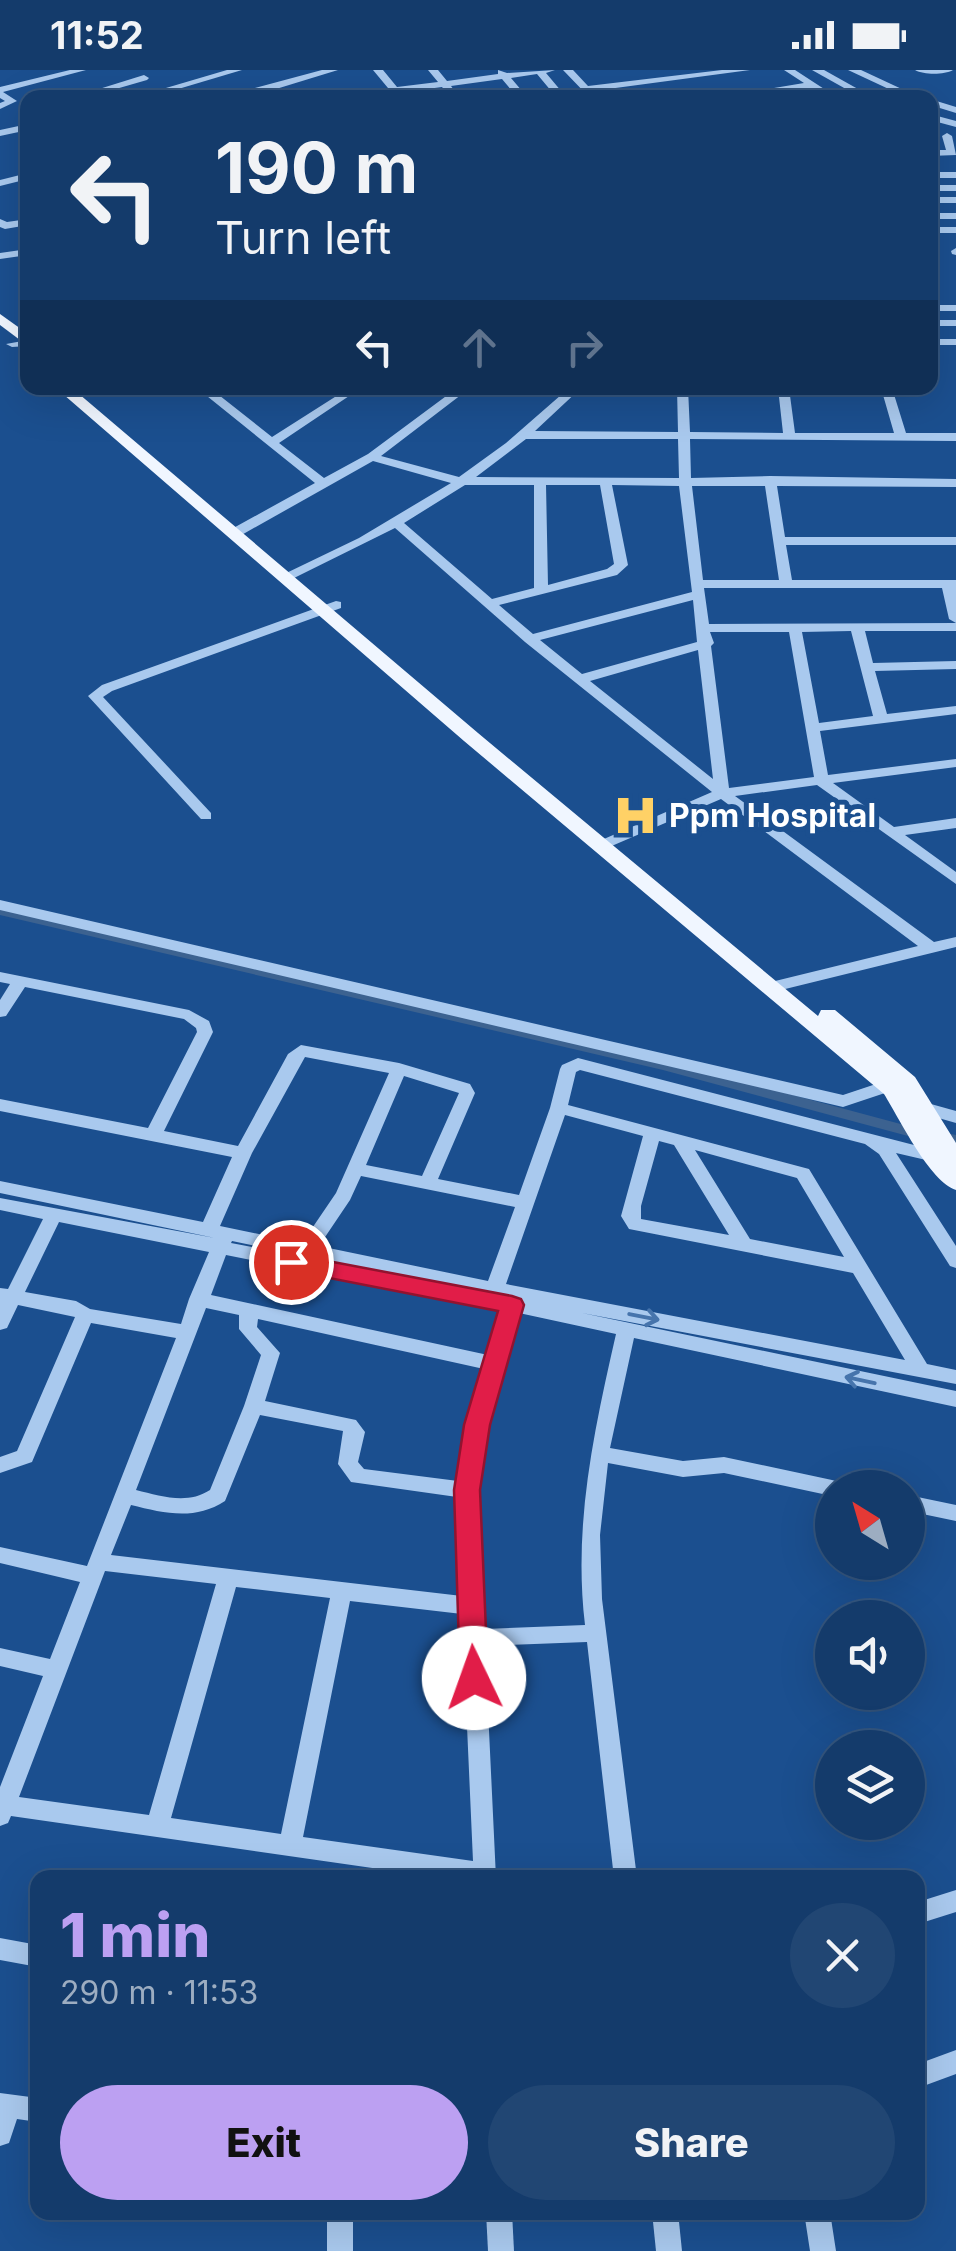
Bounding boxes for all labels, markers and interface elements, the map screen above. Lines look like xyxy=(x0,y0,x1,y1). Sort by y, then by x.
text: 11:52 xyxy=(50,12,144,58)
text: 190 m xyxy=(215,125,418,210)
icon: left xyxy=(50,130,180,260)
text: Turn left xyxy=(215,210,391,265)
icon: left xyxy=(347,320,402,375)
icon: ahead xyxy=(452,320,507,375)
icon: right xyxy=(557,320,612,375)
hospital icon: Ppm Hospital xyxy=(612,791,660,839)
place label: Ppm Hospital xyxy=(669,796,876,835)
pin xyxy=(249,1220,334,1305)
icon: arrive xyxy=(264,1235,319,1290)
one-way arrow xyxy=(628,1308,660,1327)
one-way arrow xyxy=(845,1369,877,1388)
north arrow xyxy=(815,1470,925,1580)
map controls xyxy=(815,1470,925,1840)
button: sound xyxy=(815,1600,925,1710)
position arrow xyxy=(422,1626,526,1730)
button: layers xyxy=(815,1730,925,1840)
text: 1 min xyxy=(60,1899,210,1971)
button: close xyxy=(790,1903,895,2008)
text: 290 m · 11:53 xyxy=(60,1973,258,2012)
button: Exit xyxy=(60,2085,468,2200)
button: Share xyxy=(488,2085,895,2200)

